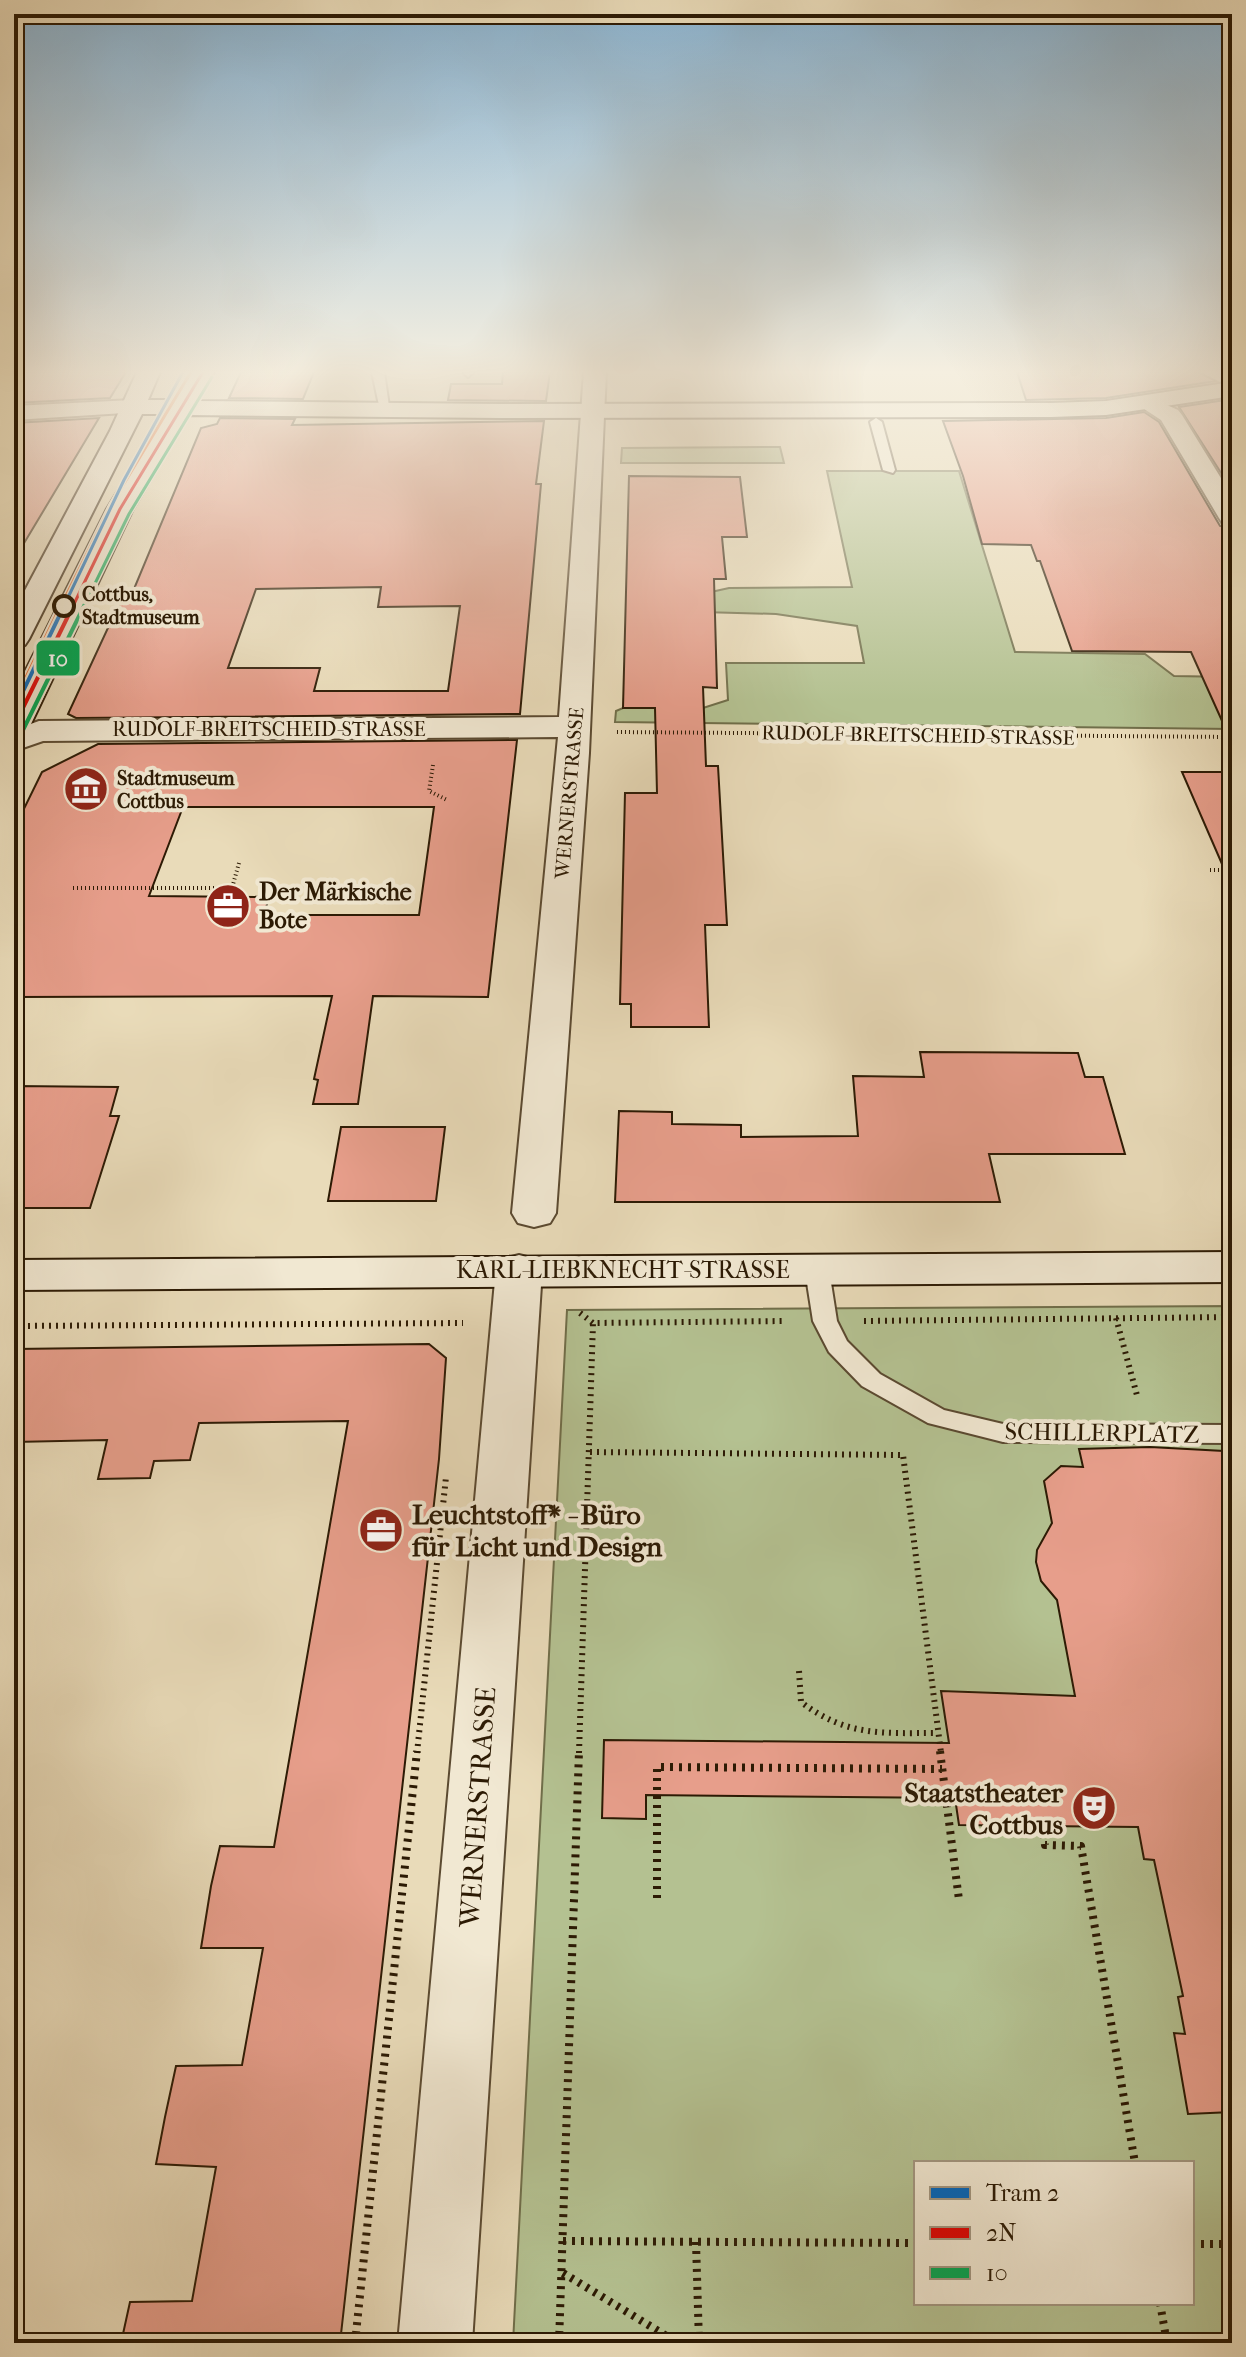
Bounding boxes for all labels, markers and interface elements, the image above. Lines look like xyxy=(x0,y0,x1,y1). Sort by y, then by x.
place label: Cottbus, Stadtmuseum xyxy=(82,583,200,629)
marker: Cottbus, Stadtmuseum xyxy=(53,595,75,617)
line badge: 10 xyxy=(35,639,81,677)
text: 10 xyxy=(48,646,68,672)
street label: WERNERSTRASSE xyxy=(550,706,588,881)
street label: RUDOLF-BREITSCHEID-STRASSE xyxy=(112,718,426,741)
street label: RUDOLF-BREITSCHEID-STRASSE xyxy=(761,721,1075,750)
museum icon: Stadtmuseum Cottbus xyxy=(62,765,110,813)
place label: Stadtmuseum Cottbus xyxy=(117,767,235,813)
place label: Der Märkische Bote xyxy=(259,878,412,934)
office icon: Der Märkische Bote xyxy=(204,882,252,930)
street label: KARL-LIEBKNECHT-STRASSE xyxy=(456,1256,790,1284)
street label: SCHILLERPLATZ xyxy=(1004,1417,1200,1449)
place label: Leuchtstoff* - Büro für Licht und Design xyxy=(411,1498,663,1563)
office icon: Leuchtstoff* - Büro für Licht und Design xyxy=(357,1506,405,1554)
street label: WERNERSTRASSE xyxy=(453,1686,502,1930)
place label: Staatstheater Cottbus xyxy=(904,1776,1064,1841)
theatre icon: Staatstheater Cottbus xyxy=(1070,1784,1118,1832)
legend xyxy=(914,2161,1194,2305)
text: Tram 2 xyxy=(986,2179,1059,2207)
text: 2N xyxy=(986,2219,1017,2247)
text: 10 xyxy=(986,2259,1008,2287)

